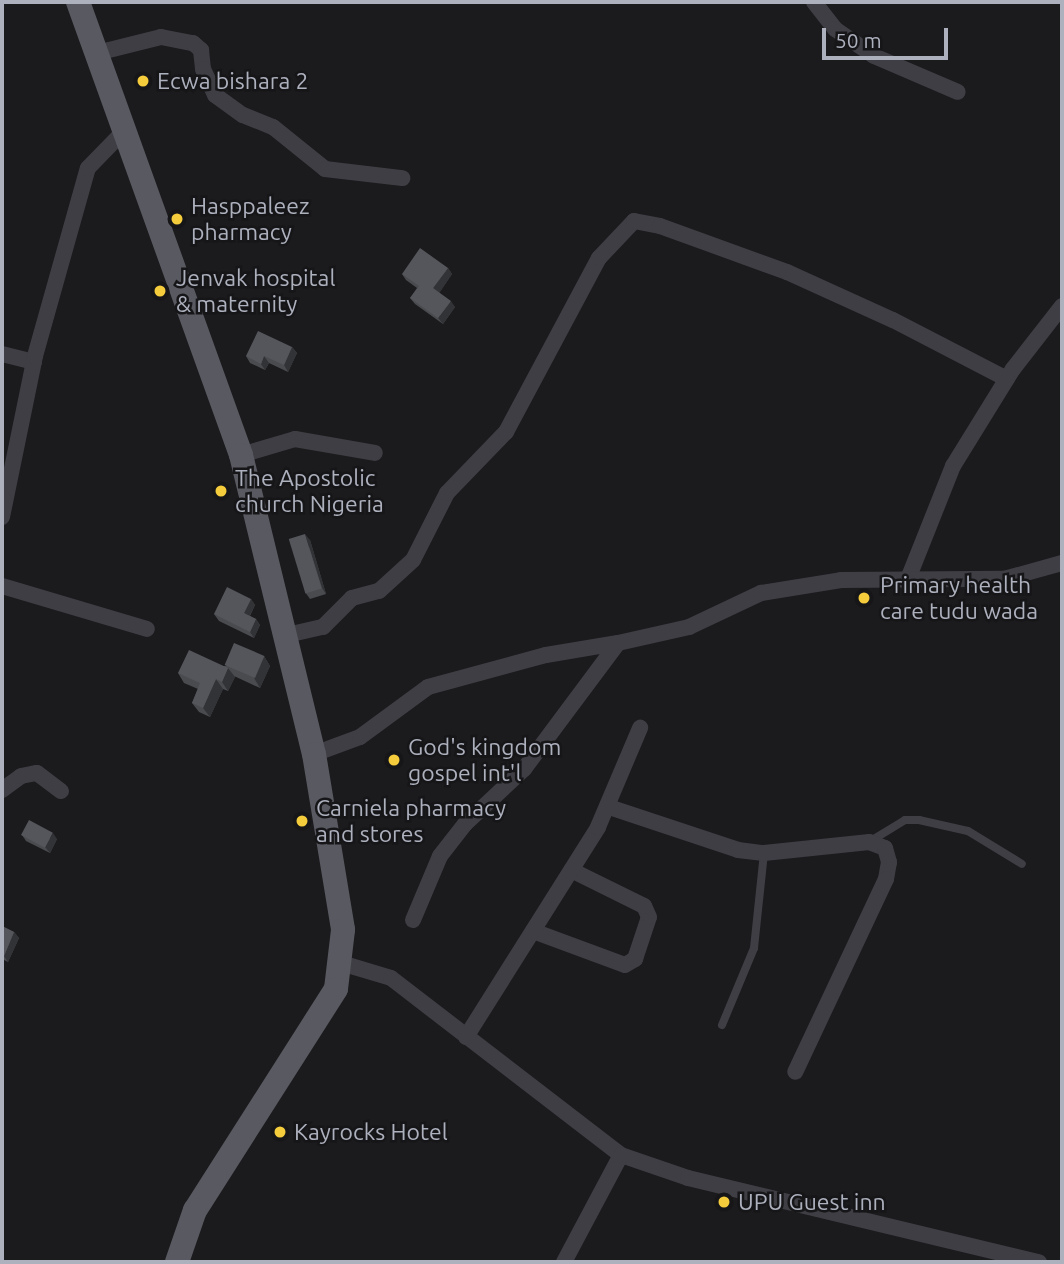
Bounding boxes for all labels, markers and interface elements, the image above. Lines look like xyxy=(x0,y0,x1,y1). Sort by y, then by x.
scale bar xyxy=(826,14,952,58)
text: 50 m xyxy=(835,28,882,52)
place label: Ecwa bishara 2 xyxy=(157,67,308,95)
marker: Ecwa bishara 2 xyxy=(135,73,151,89)
place label: Hasppaleez pharmacy xyxy=(191,192,310,246)
marker: Hasppaleez pharmacy xyxy=(169,211,185,227)
place label: Jenvak hospital & maternity xyxy=(176,264,335,318)
marker: Jenvak hospital & maternity xyxy=(150,281,170,301)
place label: The Apostolic church Nigeria xyxy=(235,464,384,518)
marker: The Apostolic church Nigeria xyxy=(213,483,229,499)
place label: Primary health care tudu wada xyxy=(880,571,1038,625)
marker: Primary health care tudu wada xyxy=(854,588,874,608)
place label: God's kingdom gospel int'l xyxy=(408,733,561,787)
marker: God's kingdom gospel int'l xyxy=(386,752,402,768)
place label: Carniela pharmacy and stores xyxy=(316,794,506,848)
marker: Carniela pharmacy and stores xyxy=(294,813,310,829)
place label: Kayrocks Hotel xyxy=(294,1118,448,1146)
marker: Kayrocks Hotel xyxy=(272,1124,288,1140)
place label: UPU Guest inn xyxy=(738,1188,886,1216)
marker: UPU Guest inn xyxy=(716,1194,732,1210)

